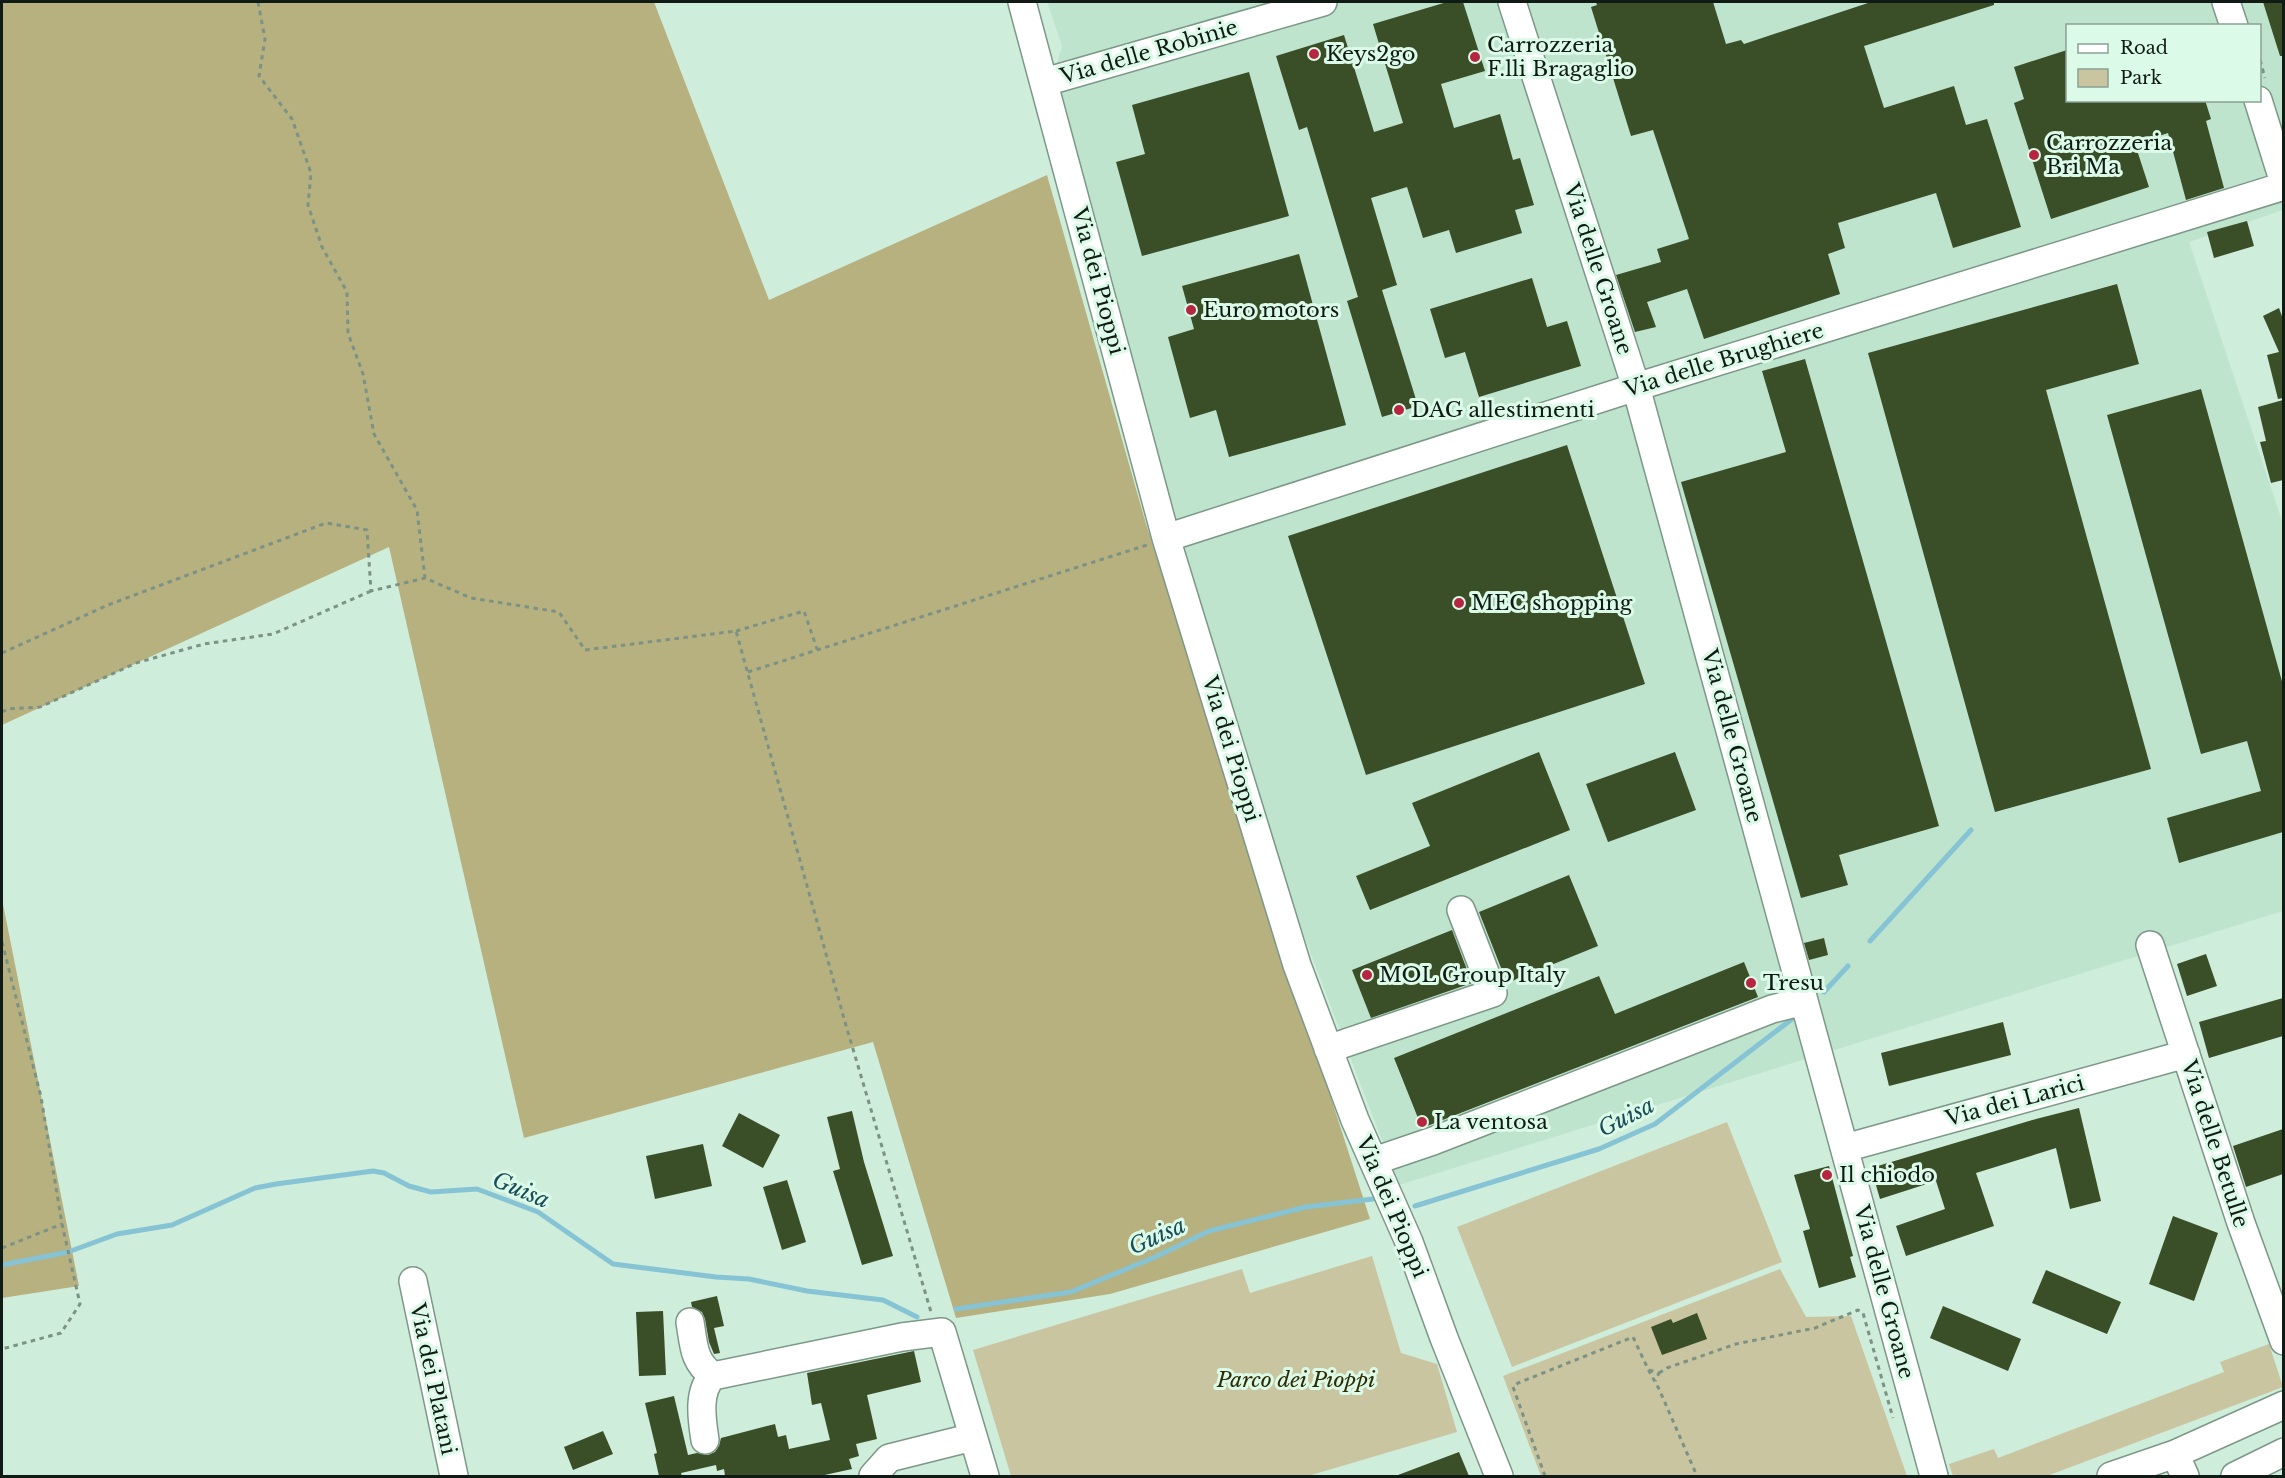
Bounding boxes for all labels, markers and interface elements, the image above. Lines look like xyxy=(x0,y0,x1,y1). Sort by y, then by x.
street label: Via delle Robinie xyxy=(1056,14,1241,90)
legend xyxy=(2066,24,2261,102)
place label: Carrozzeria F.lli Bragaglio xyxy=(1487,32,1634,82)
text: Road xyxy=(2120,37,2168,59)
place label: Keys2go xyxy=(1326,41,1415,67)
marker: Keys2go xyxy=(1307,47,1321,61)
marker: Carrozzeria F.lli Bragaglio xyxy=(1468,50,1482,64)
text: Park xyxy=(2120,67,2162,89)
place label: Carrozzeria Bri Ma xyxy=(2046,130,2172,180)
marker: Carrozzeria Bri Ma xyxy=(2027,148,2041,162)
street label: Via delle Groane xyxy=(1558,179,1638,358)
street label: Via dei Pioppi xyxy=(1066,204,1130,357)
place label: Euro motors xyxy=(1203,297,1339,323)
marker: Euro motors xyxy=(1184,303,1198,317)
street label: Via delle Brughiere xyxy=(1620,317,1827,403)
place label: DAG allestimenti xyxy=(1411,397,1595,423)
marker: DAG allestimenti xyxy=(1392,403,1406,417)
place label: MEC shopping xyxy=(1471,590,1633,616)
marker: MEC shopping xyxy=(1452,596,1466,610)
street label: Via delle Groane xyxy=(1696,645,1768,826)
street label: Via dei Pioppi xyxy=(1196,672,1266,825)
place label: MOL Group Italy xyxy=(1379,962,1567,988)
marker: MOL Group Italy xyxy=(1360,968,1374,982)
place label: Tresu xyxy=(1763,970,1824,996)
marker: Tresu xyxy=(1744,976,1758,990)
street label: Via delle Betulle xyxy=(2175,1056,2254,1231)
street label: Via dei Larici xyxy=(1942,1070,2087,1132)
water label: Guisa xyxy=(1593,1092,1659,1142)
place label: La ventosa xyxy=(1434,1109,1548,1135)
marker: La ventosa xyxy=(1415,1115,1429,1129)
street label: Via dei Pioppi xyxy=(1350,1131,1434,1282)
place label: Il chiodo xyxy=(1839,1162,1935,1188)
water label: Guisa xyxy=(488,1166,554,1214)
marker: Il chiodo xyxy=(1820,1168,1834,1182)
street label: Via delle Groane xyxy=(1848,1201,1920,1382)
water label: Guisa xyxy=(1124,1212,1190,1260)
street label: Via dei Platani xyxy=(404,1300,462,1457)
park label: Parco dei Pioppi xyxy=(1216,1367,1376,1393)

